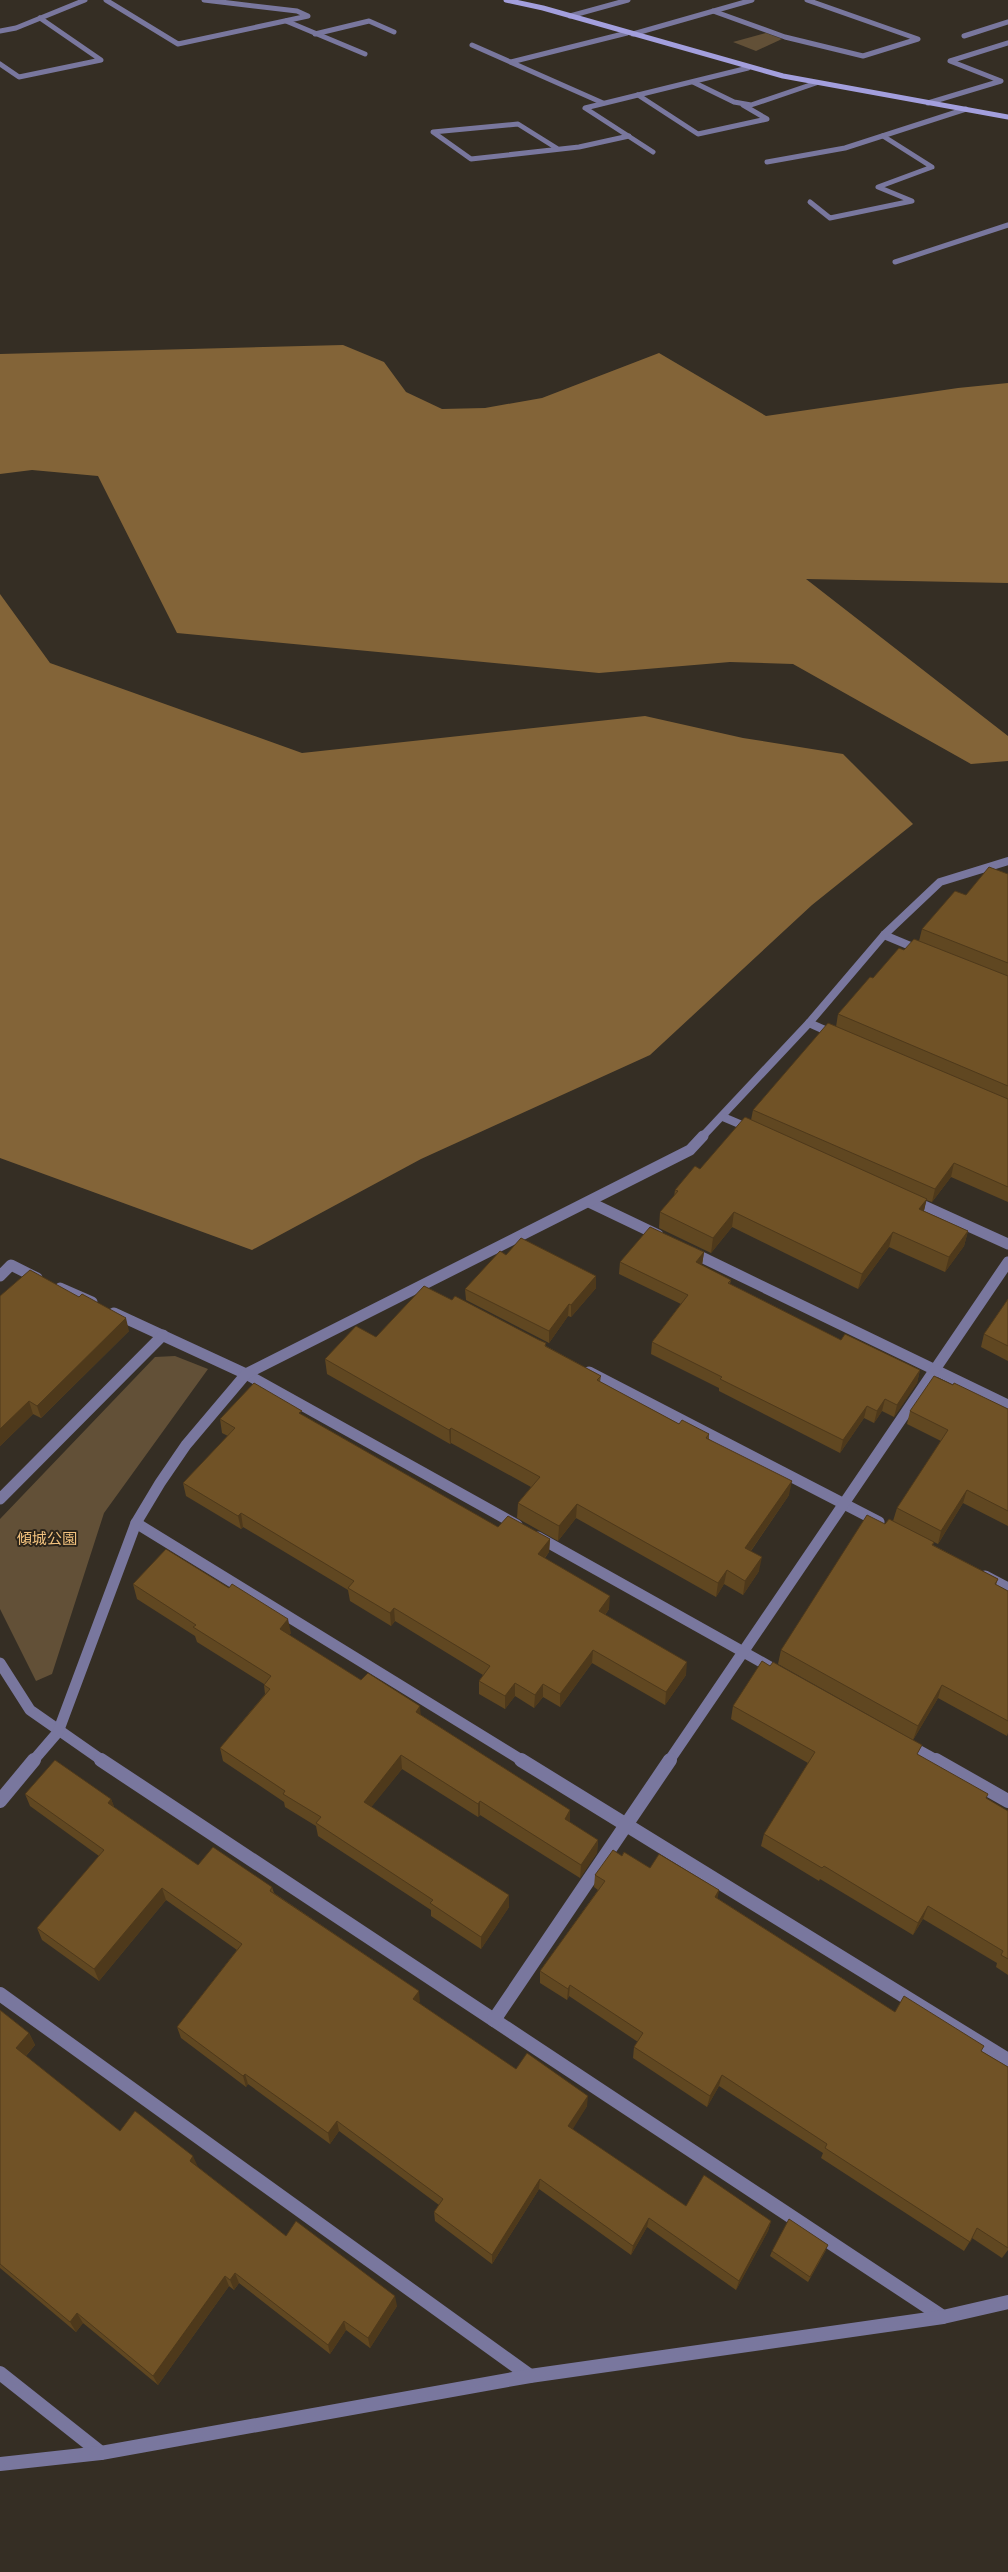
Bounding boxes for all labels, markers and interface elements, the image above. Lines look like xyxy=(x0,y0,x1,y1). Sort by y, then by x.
park label: 傾城公園 xyxy=(17,1528,77,1549)

